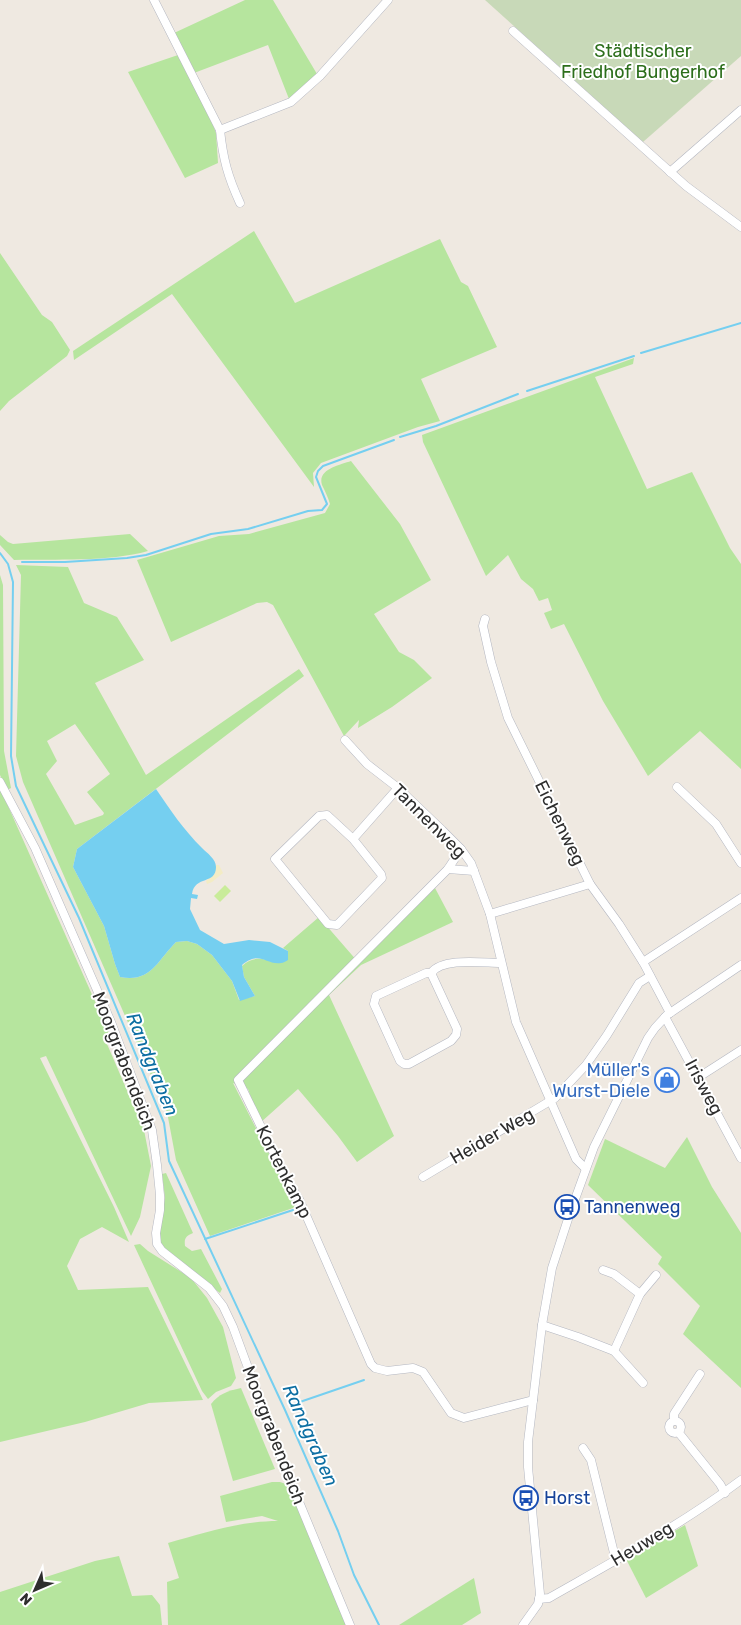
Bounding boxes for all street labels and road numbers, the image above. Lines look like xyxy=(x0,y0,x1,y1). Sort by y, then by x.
street label: Eichenweg xyxy=(530,777,590,869)
street label: Tannenweg xyxy=(387,779,471,863)
street label: Moorgrabendeich xyxy=(87,989,161,1133)
street label: Irisweg xyxy=(680,1055,728,1119)
street label: Heider Weg xyxy=(446,1103,538,1169)
street label: Kortenkamp xyxy=(251,1122,317,1222)
street label: Moorgrabendeich xyxy=(237,1363,311,1507)
street label: Heuweg xyxy=(607,1517,677,1571)

